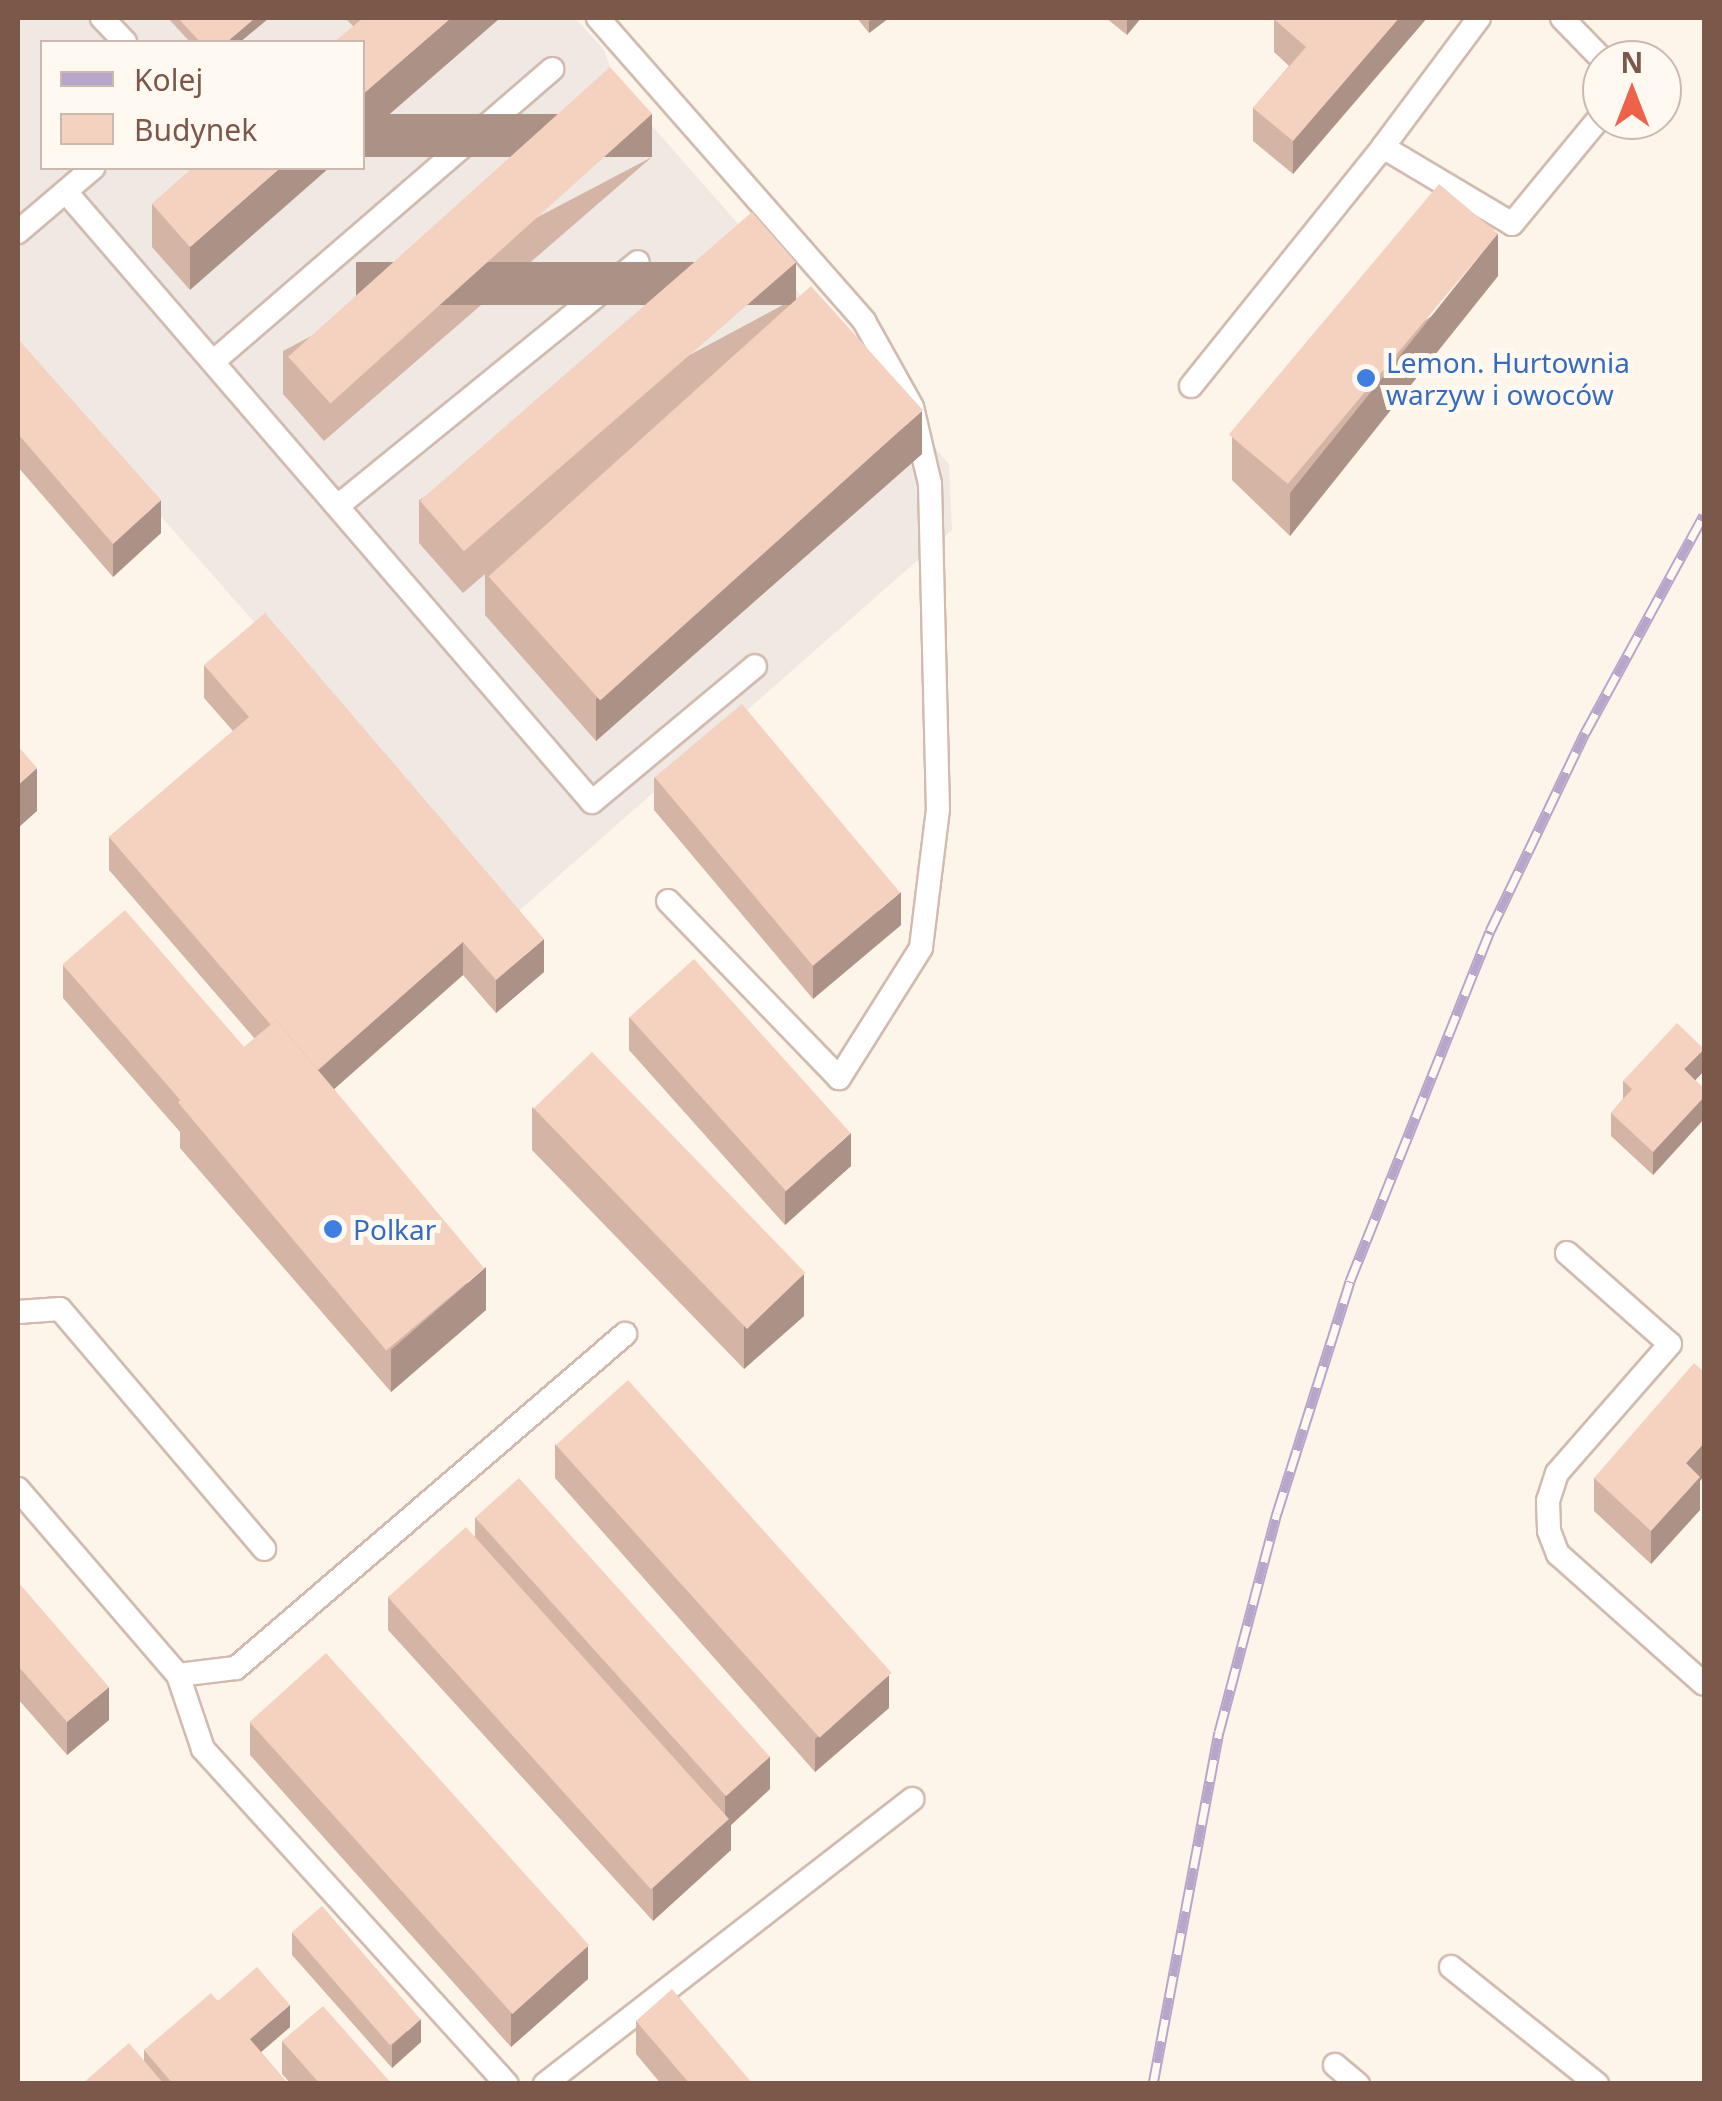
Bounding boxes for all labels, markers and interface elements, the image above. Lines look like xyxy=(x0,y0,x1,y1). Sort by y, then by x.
legend xyxy=(40,40,365,170)
north arrow xyxy=(1582,40,1682,140)
text: N xyxy=(1621,43,1643,81)
text: Kolej xyxy=(134,59,203,100)
text: Budynek xyxy=(134,109,257,150)
place label: Lemon. Hurtownia warzyw i owoców xyxy=(1386,345,1630,411)
marker: Lemon. Hurtownia warzyw i owoców xyxy=(1355,367,1377,389)
place label: Polkar xyxy=(353,1212,436,1246)
marker: Polkar xyxy=(322,1218,344,1240)

